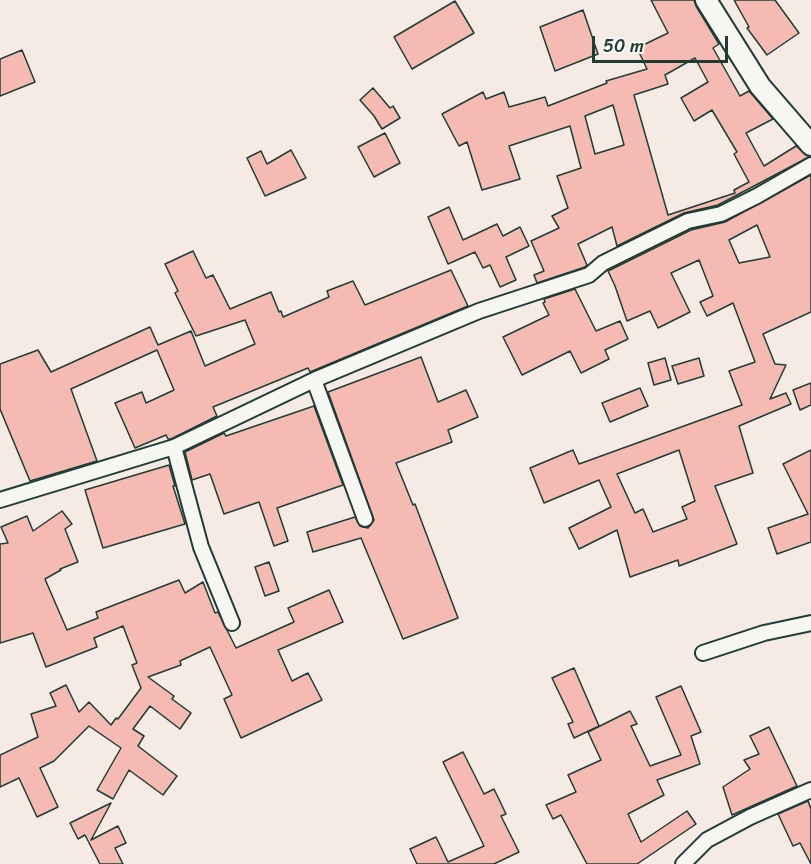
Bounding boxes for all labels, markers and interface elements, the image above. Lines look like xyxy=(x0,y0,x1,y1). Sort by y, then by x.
scale bar xyxy=(595,24,732,62)
text: 50 m xyxy=(603,30,644,62)

